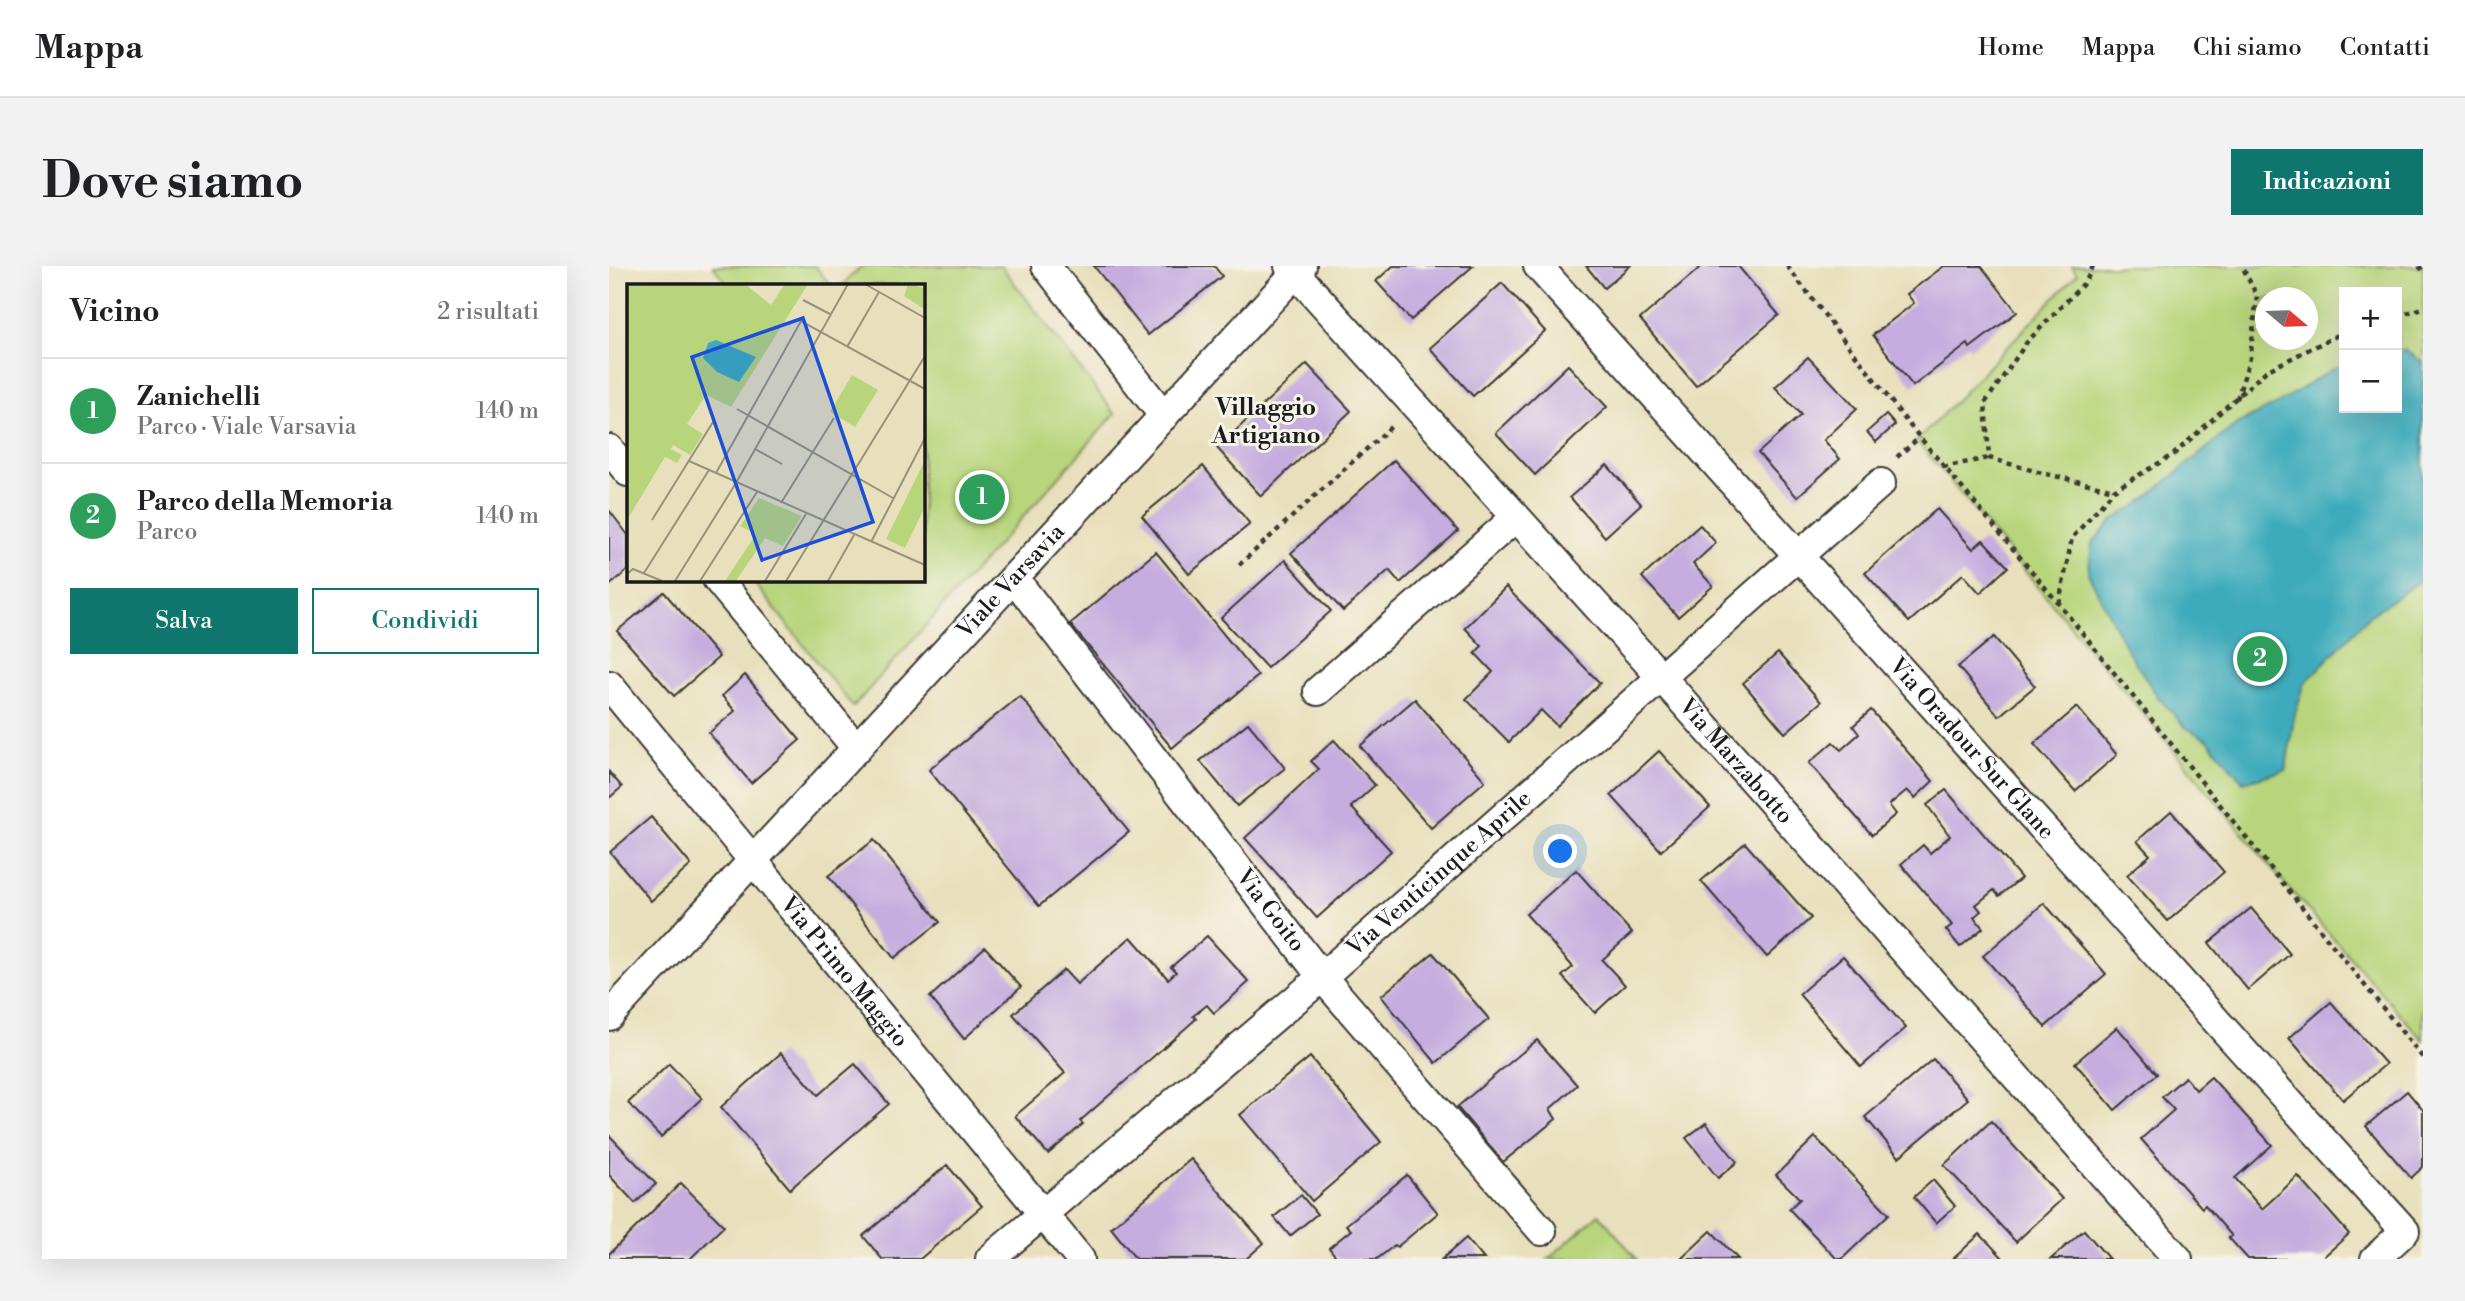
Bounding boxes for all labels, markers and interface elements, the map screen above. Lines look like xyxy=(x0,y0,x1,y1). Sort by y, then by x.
text: Mappa xyxy=(35,28,143,69)
text: Home xyxy=(1978,33,2044,63)
text: Mappa xyxy=(2082,33,2155,63)
text: Chi siamo xyxy=(2193,33,2302,63)
text: Contatti xyxy=(2340,33,2430,63)
button: Indicazioni xyxy=(2231,149,2423,215)
text: Dove siamo xyxy=(42,152,303,213)
inset map xyxy=(627,284,924,581)
north arrow xyxy=(2255,287,2318,350)
map controls xyxy=(2339,287,2402,413)
button: + xyxy=(2339,287,2402,350)
text: Vicino xyxy=(70,293,160,331)
text: 2 risultati xyxy=(437,298,539,326)
button: − xyxy=(2339,350,2402,413)
text: Zanichelli xyxy=(137,381,260,413)
district label: Villaggio Artigiano xyxy=(1210,393,1321,451)
text: 1 xyxy=(87,397,99,425)
text: 140 m xyxy=(476,397,539,425)
text: Parco · Viale Varsavia xyxy=(137,413,356,441)
pin: 1 xyxy=(959,471,1005,523)
text: Parco della Memoria xyxy=(137,486,393,518)
text: 2 xyxy=(86,502,100,530)
text: 140 m xyxy=(476,502,539,530)
text: Parco xyxy=(137,518,197,546)
street label: Viale Varsavia xyxy=(950,518,1071,645)
button: Salva xyxy=(70,588,298,654)
button: Condividi xyxy=(312,588,539,654)
pin: 2 xyxy=(2237,633,2283,685)
street label: Via Oradour Sur Glane xyxy=(1882,652,2060,845)
street label: Via Marzabotto xyxy=(1672,692,1799,830)
street label: Via Venticinque Aprile xyxy=(1340,785,1537,963)
your location xyxy=(1543,834,1577,868)
street label: Via Goito xyxy=(1229,863,1311,957)
street label: Via Primo Maggio xyxy=(774,890,914,1053)

